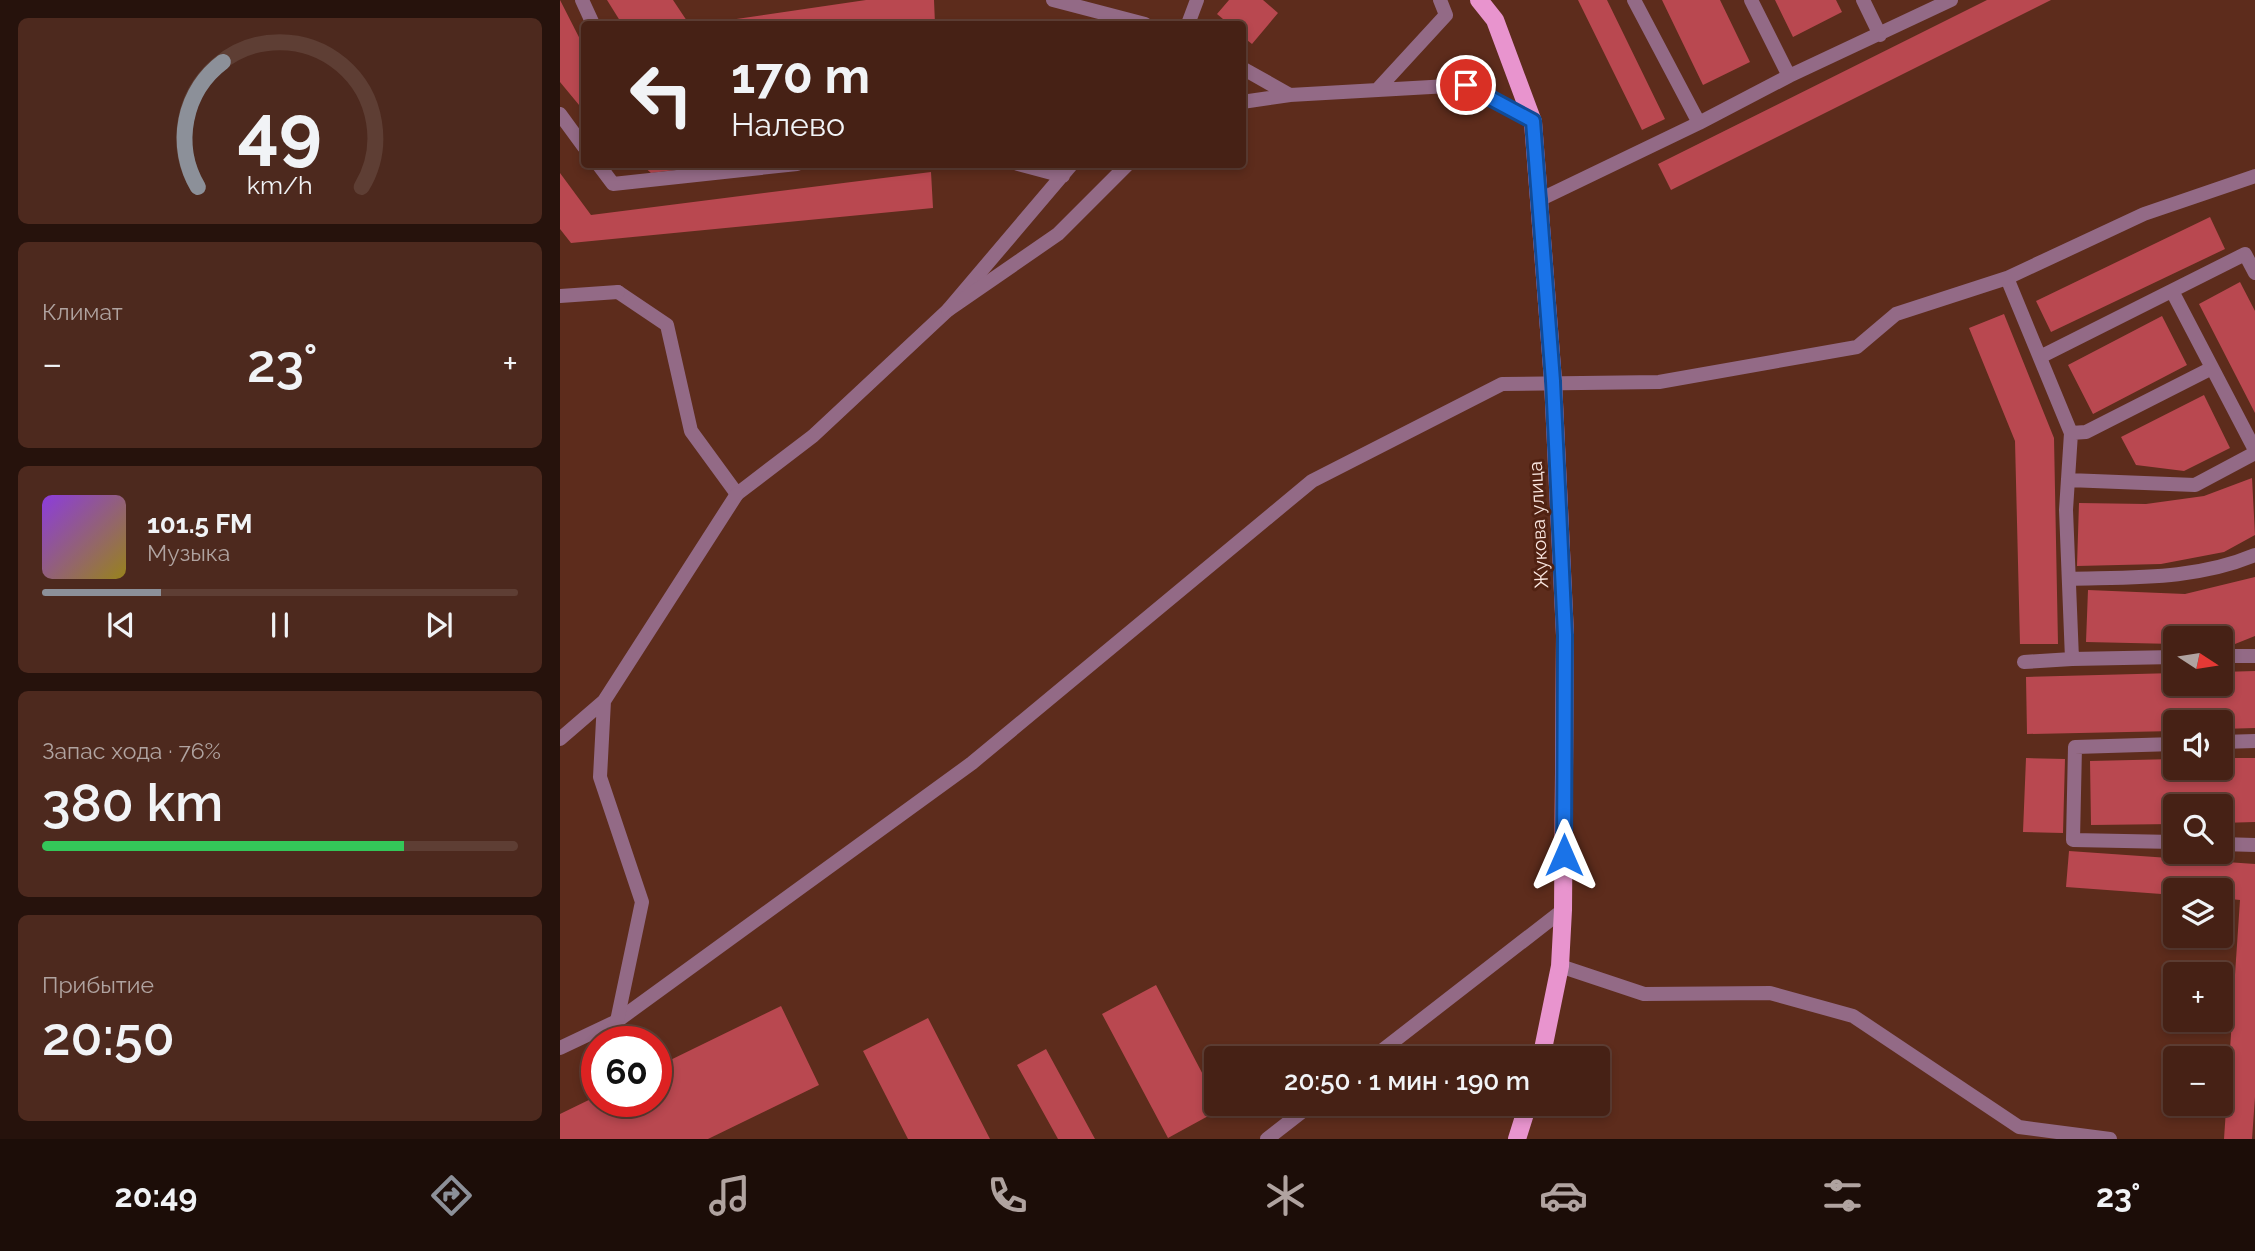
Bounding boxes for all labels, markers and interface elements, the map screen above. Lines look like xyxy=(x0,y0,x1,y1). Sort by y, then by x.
text: 170 m xyxy=(731,47,870,104)
icon: left xyxy=(616,49,707,140)
pin xyxy=(1436,55,1496,115)
icon: arrive xyxy=(1447,66,1485,104)
text: 49 xyxy=(238,89,322,174)
text: Налево xyxy=(731,106,845,143)
text: km/h xyxy=(247,170,313,200)
text: Климат xyxy=(42,298,123,325)
text: 23° xyxy=(247,333,318,394)
text: − xyxy=(42,341,62,386)
text: + xyxy=(502,341,518,386)
street label: Жукова улица xyxy=(1524,461,1552,589)
text: 101.5 FM xyxy=(147,509,253,539)
text: Музыка xyxy=(147,539,230,566)
icon: previous xyxy=(102,606,140,644)
icon: pause xyxy=(261,606,299,644)
icon: next xyxy=(420,606,458,644)
north arrow xyxy=(2163,626,2233,696)
map controls xyxy=(2163,626,2233,1116)
button: sound xyxy=(2163,710,2233,780)
text: Запас хода · 76% xyxy=(42,737,221,764)
text: 380 km xyxy=(42,772,223,833)
button: search xyxy=(2163,794,2233,864)
position arrow xyxy=(1527,818,1601,892)
button: layers xyxy=(2163,878,2233,948)
button: + xyxy=(2163,962,2233,1032)
text: Прибытие xyxy=(42,971,154,998)
text: 20:50 xyxy=(42,1006,175,1067)
speed limit sign: 60 xyxy=(581,1026,672,1117)
button: − xyxy=(2163,1046,2233,1116)
text: 20:50 · 1 мин · 190 m xyxy=(1284,1066,1530,1096)
icon: directions xyxy=(427,1171,476,1220)
icon: music xyxy=(705,1171,754,1220)
icon: phone xyxy=(983,1171,1032,1220)
icon: climate xyxy=(1261,1171,1310,1220)
icon: car xyxy=(1539,1171,1588,1220)
icon: filters xyxy=(1818,1171,1867,1220)
text: 20:49 xyxy=(115,1177,197,1214)
text: 23° xyxy=(2096,1177,2140,1214)

